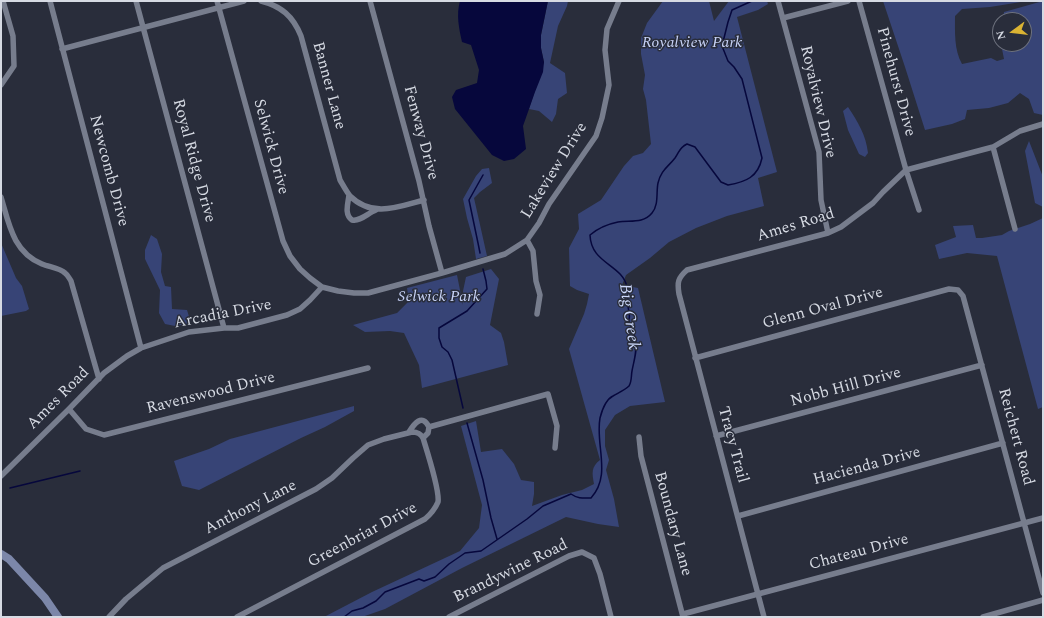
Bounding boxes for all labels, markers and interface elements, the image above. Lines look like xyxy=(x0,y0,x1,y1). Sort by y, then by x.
north arrow xyxy=(992,12,1032,52)
street label: Pinehurst Drive xyxy=(871,25,919,139)
text: N xyxy=(992,28,1010,42)
park label: Royalview Park xyxy=(642,34,742,54)
street label: Banner Lane xyxy=(307,40,349,132)
street label: Royalview Drive xyxy=(795,44,839,160)
street label: Fenway Drive xyxy=(398,84,442,182)
street label: Royal Ridge Drive xyxy=(167,97,219,225)
street label: Selwick Drive xyxy=(248,97,292,197)
street label: Newcomb Drive xyxy=(84,113,132,229)
street label: Lakeview Drive xyxy=(518,119,592,223)
street label: Ames Road xyxy=(755,205,837,247)
water label: Big Creek xyxy=(613,282,643,352)
street label: Glenn Oval Drive xyxy=(761,284,885,334)
park label: Selwick Park xyxy=(398,288,480,308)
street label: Arcadia Drive xyxy=(173,296,273,334)
street label: Ames Road xyxy=(24,364,94,434)
street label: Nobb Hill Drive xyxy=(789,364,903,412)
street label: Ravenswood Drive xyxy=(145,369,277,419)
street label: Reichert Road xyxy=(993,386,1037,488)
street label: Tracy Trail xyxy=(713,405,751,485)
street label: Hacienda Drive xyxy=(811,443,923,491)
street label: Boundary Lane xyxy=(649,470,695,578)
street label: Anthony Lane xyxy=(202,477,300,539)
street label: Greenbriar Drive xyxy=(305,499,421,573)
street label: Chateau Drive xyxy=(807,531,911,575)
street label: Brandywine Road xyxy=(451,536,571,608)

